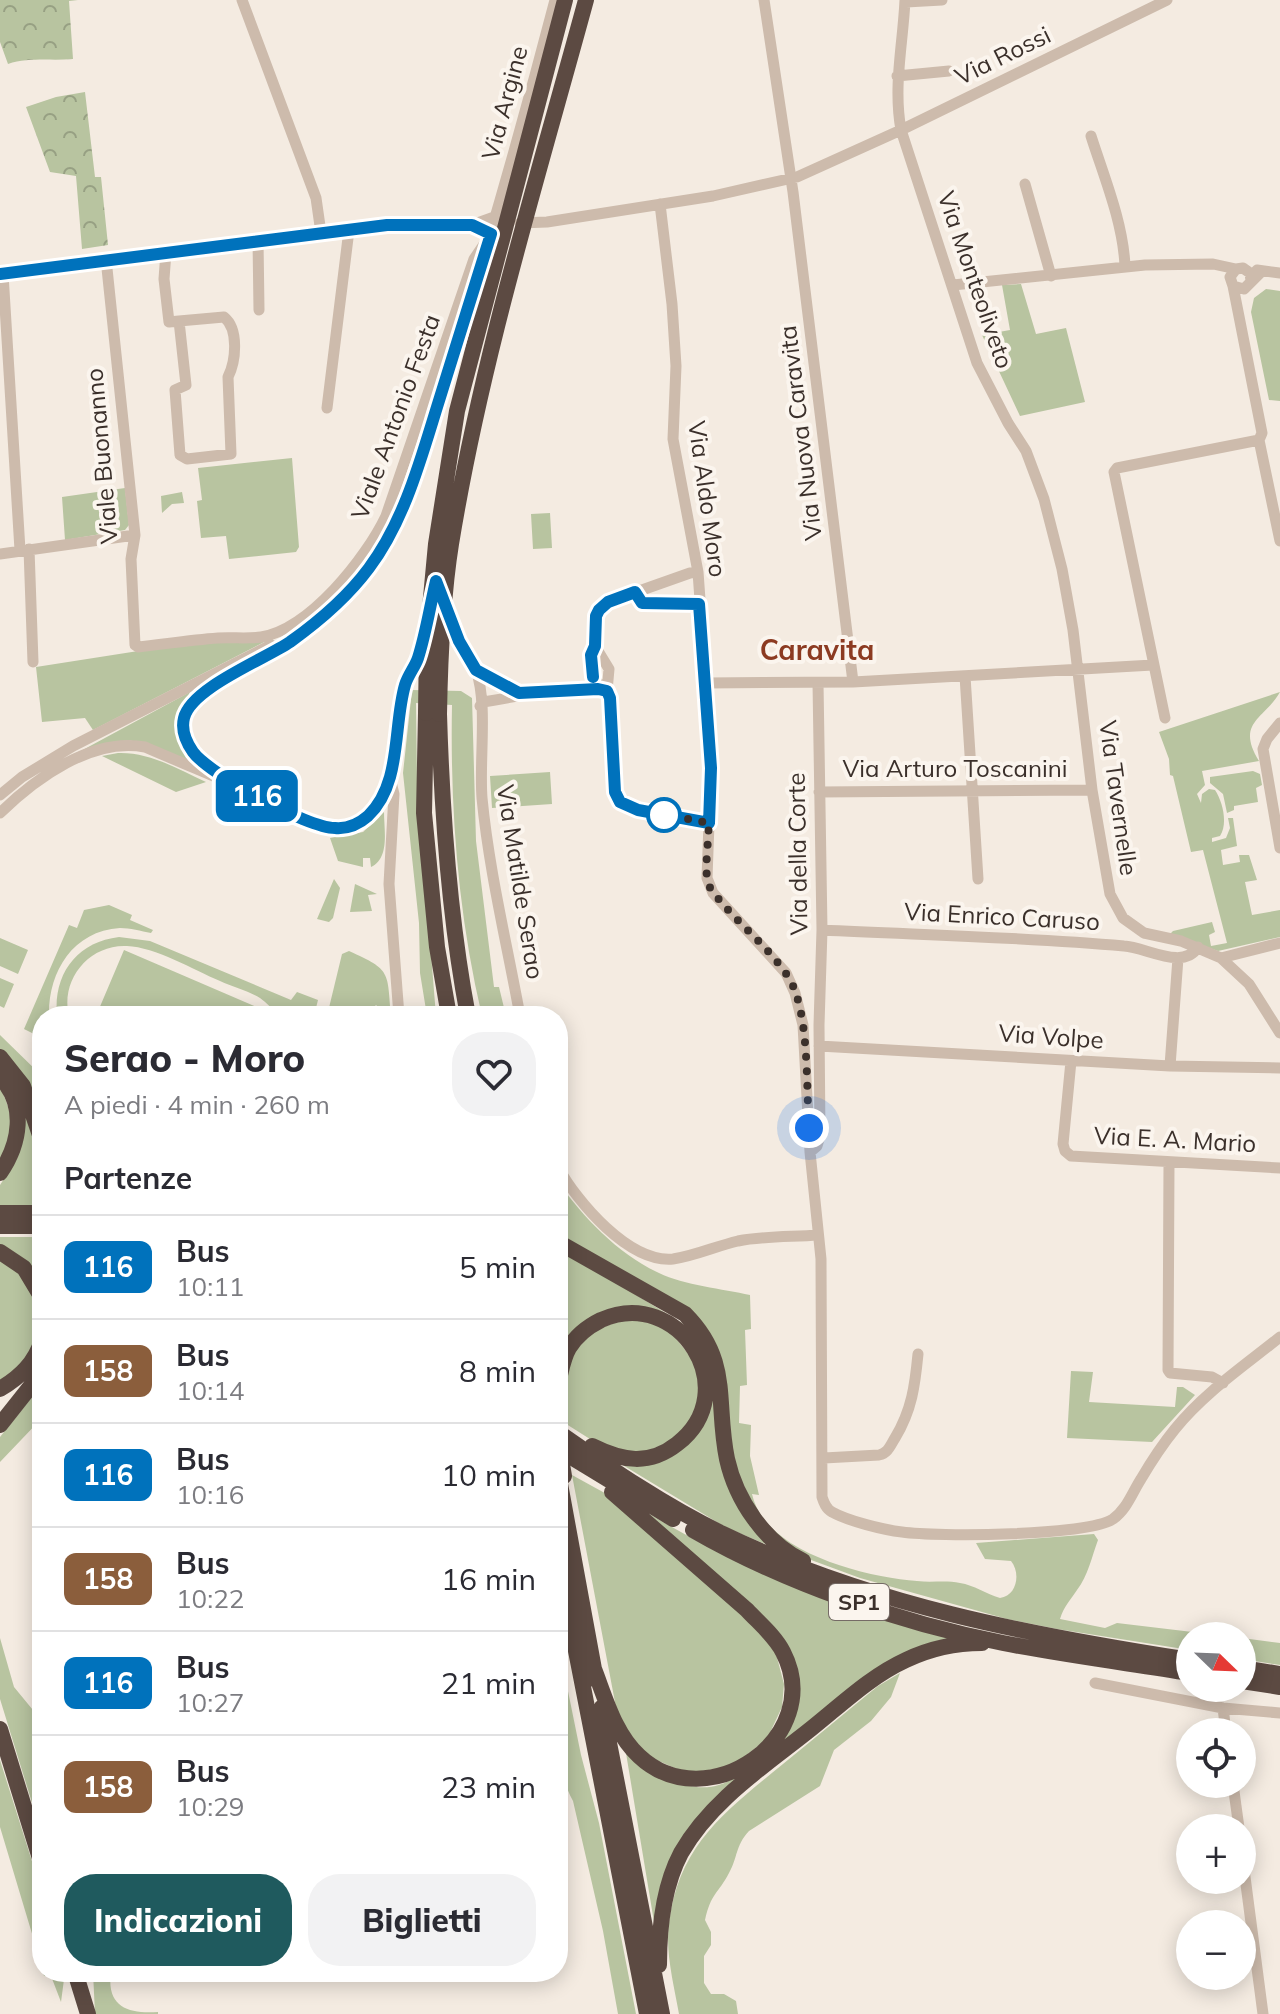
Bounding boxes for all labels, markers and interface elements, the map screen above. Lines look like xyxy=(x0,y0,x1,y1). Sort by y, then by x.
street label: Via Rossi xyxy=(950,19,1055,91)
street label: Via Argine xyxy=(474,43,534,163)
street label: Via Monteoliveto xyxy=(932,187,1020,372)
street label: Viale Antonio Festa xyxy=(344,310,446,523)
street label: Via Nuova Caravita xyxy=(772,324,828,542)
street label: Viale Buonanno xyxy=(78,367,124,545)
street label: Via Aldo Moro xyxy=(682,419,734,579)
district label: Caravita xyxy=(760,632,874,667)
street label: Via Tavernelle xyxy=(1093,719,1145,877)
street label: Via Arturo Toscanini xyxy=(843,753,1067,783)
line badge: 116 xyxy=(211,770,303,822)
street label: Via della Corte xyxy=(781,772,813,936)
text: 116 xyxy=(232,778,282,813)
street label: Via Matilde Serao xyxy=(491,783,551,981)
unlabelled marker xyxy=(647,798,681,832)
street label: Via Enrico Caruso xyxy=(903,896,1101,936)
street label: Via Volpe xyxy=(997,1017,1105,1055)
button: heart xyxy=(452,1032,536,1116)
text: Serao - Moro xyxy=(64,1034,305,1082)
text: A piedi · 4 min · 260 m xyxy=(64,1088,330,1121)
your location xyxy=(789,1108,829,1148)
street label: Via E. A. Mario xyxy=(1093,1120,1257,1158)
text: Partenze xyxy=(64,1159,192,1197)
text: Bus xyxy=(176,1232,230,1270)
text: 5 min xyxy=(459,1248,536,1286)
text: 116 xyxy=(83,1249,133,1284)
text: 10:11 xyxy=(176,1270,244,1303)
text: Bus xyxy=(176,1336,230,1374)
text: 8 min xyxy=(459,1352,536,1390)
text: 158 xyxy=(83,1353,133,1388)
text: 10:14 xyxy=(176,1374,244,1407)
text: Bus xyxy=(176,1440,230,1478)
text: 10 min xyxy=(441,1456,536,1494)
text: 116 xyxy=(83,1457,133,1492)
text: 10:16 xyxy=(176,1478,244,1511)
text: Bus xyxy=(176,1544,230,1582)
text: 16 min xyxy=(441,1560,536,1598)
text: 158 xyxy=(83,1561,133,1596)
text: 10:22 xyxy=(176,1582,244,1615)
road number: SP1 xyxy=(829,1584,889,1620)
north arrow xyxy=(1176,1622,1256,1702)
map controls xyxy=(1176,1622,1256,1990)
text: Bus xyxy=(176,1648,230,1686)
text: 21 min xyxy=(441,1664,536,1702)
text: 116 xyxy=(83,1665,133,1700)
text: 10:27 xyxy=(176,1686,244,1719)
button: locate xyxy=(1176,1718,1256,1798)
text: Bus xyxy=(176,1752,230,1790)
text: 23 min xyxy=(441,1768,536,1806)
text: 158 xyxy=(83,1769,133,1804)
text: 10:29 xyxy=(176,1790,244,1823)
button: + xyxy=(1176,1814,1256,1894)
button: Indicazioni xyxy=(64,1874,292,1966)
button: Biglietti xyxy=(308,1874,536,1966)
button: − xyxy=(1176,1910,1256,1990)

